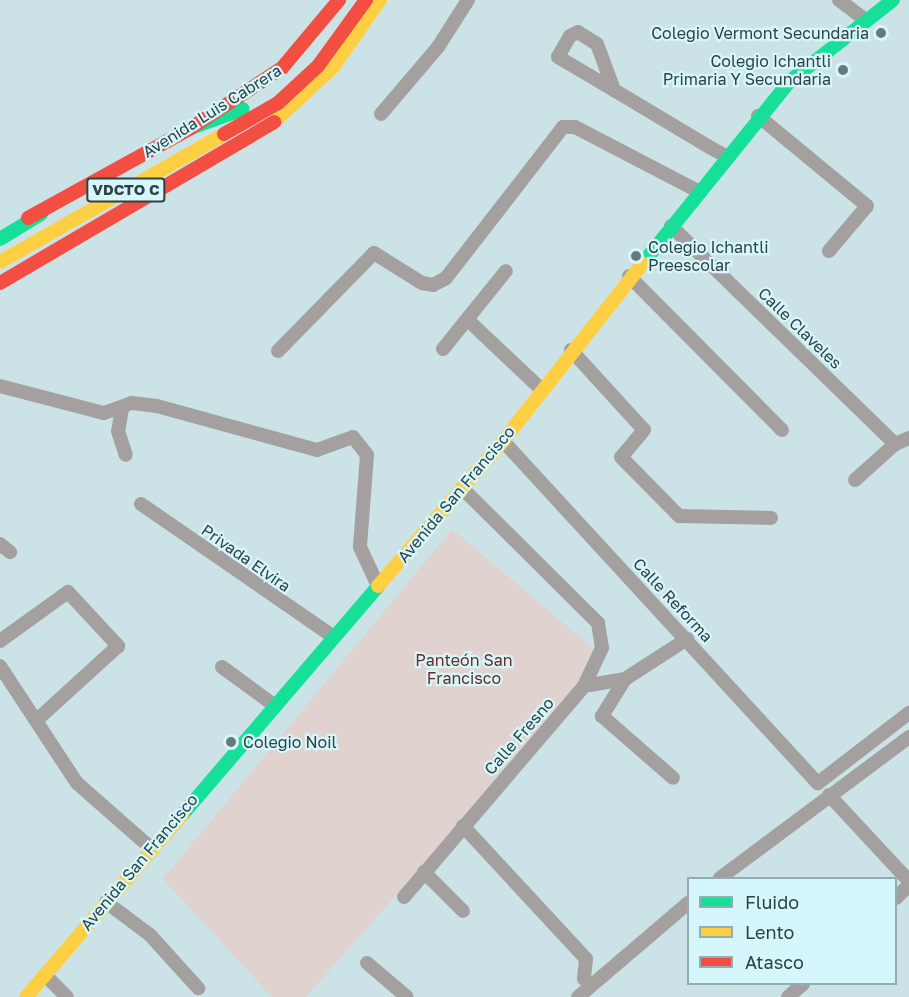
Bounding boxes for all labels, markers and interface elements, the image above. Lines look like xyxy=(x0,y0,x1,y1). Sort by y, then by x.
place label: Colegio Vermont Secundaria xyxy=(651,23,869,43)
marker: Colegio Vermont Secundaria xyxy=(874,26,888,40)
place label: Colegio Ichantli Primaria Y Secundaria xyxy=(663,51,831,89)
street label: Avenida Luis Cabrera xyxy=(139,60,285,162)
marker: Colegio Ichantli Primaria Y Secundaria xyxy=(836,63,850,77)
road number: VDCTO C xyxy=(86,178,166,202)
place label: Colegio Ichantli Preescolar xyxy=(648,237,769,275)
marker: Colegio Ichantli Preescolar xyxy=(629,249,643,263)
street label: Calle Claveles xyxy=(754,283,846,373)
street label: Avenida San Francisco xyxy=(393,422,519,566)
street label: Privada Elvira xyxy=(198,520,294,596)
street label: Calle Reforma xyxy=(629,554,717,646)
park label: Panteón San Francisco xyxy=(415,650,513,688)
street label: Calle Fresno xyxy=(480,693,558,779)
place label: Colegio Noil xyxy=(243,732,337,752)
marker: Colegio Noil xyxy=(224,735,238,749)
street label: Avenida San Francisco xyxy=(76,790,202,934)
legend xyxy=(687,877,897,985)
text: Fluido xyxy=(745,891,799,913)
text: Lento xyxy=(745,921,794,943)
text: Atasco xyxy=(745,951,804,973)

